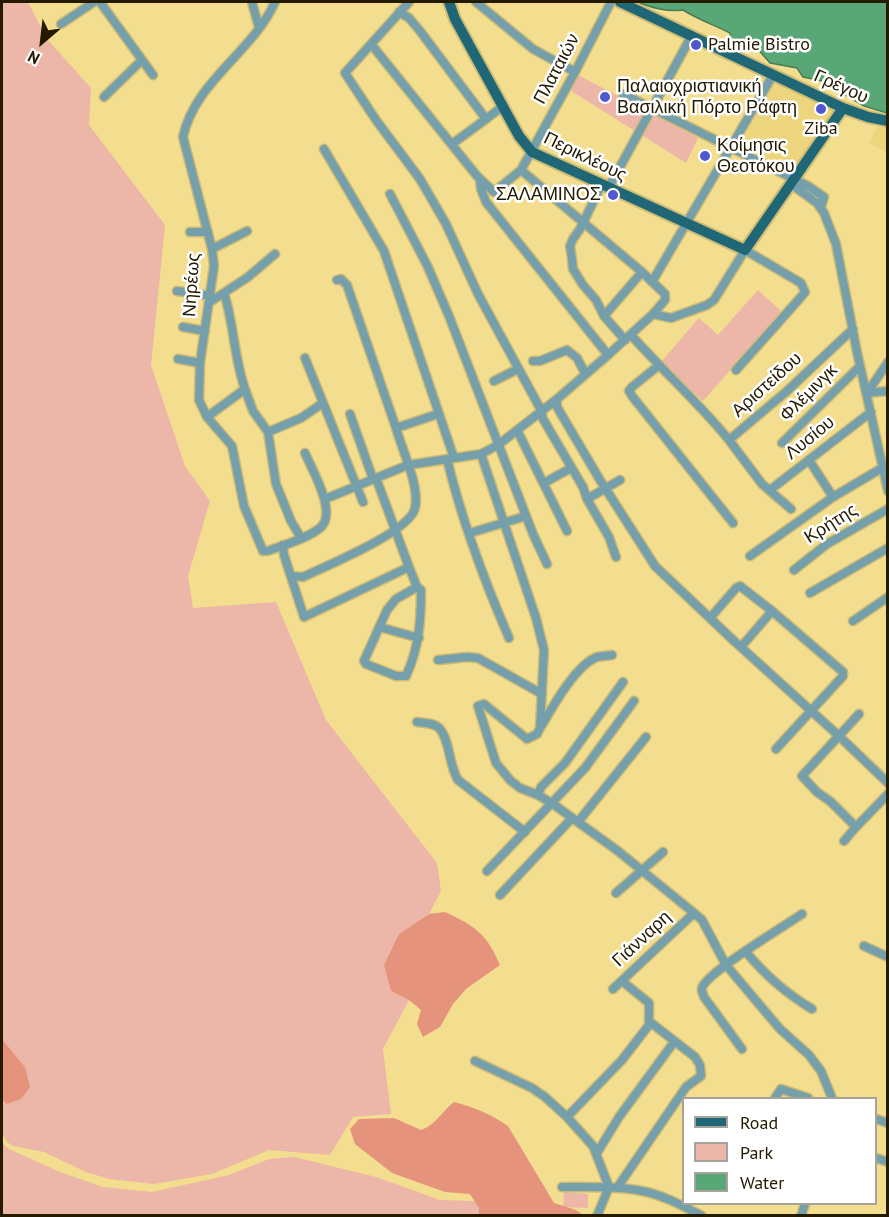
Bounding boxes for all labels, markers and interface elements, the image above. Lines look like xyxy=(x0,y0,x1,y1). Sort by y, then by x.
north arrow xyxy=(12,12,72,72)
street label: Πλαταιών xyxy=(530,30,584,108)
place label: Palmie Bistro xyxy=(708,34,810,56)
marker: Palmie Bistro xyxy=(689,38,703,52)
text: N xyxy=(24,47,43,69)
street label: Γρέγου xyxy=(811,66,871,108)
place label: Παλαιοχριστιανική Βασιλική Πόρτο Ράφτη xyxy=(617,76,797,118)
marker: Παλαιοχριστιανική Βασιλική Πόρτο Ράφτη xyxy=(598,90,612,104)
marker: Ziba xyxy=(814,102,828,116)
place label: Ziba xyxy=(804,118,838,140)
street label: Περικλέους xyxy=(540,128,630,186)
place label: Κοίμησις Θεοτόκου xyxy=(717,135,795,178)
marker: Κοίμησις Θεοτόκου xyxy=(698,149,712,163)
place label: ΣΑΛΑΜΙΝΟΣ xyxy=(496,184,601,206)
marker: ΣΑΛΑΜΙΝΟΣ xyxy=(606,188,620,202)
street label: Νηρέως xyxy=(179,252,205,318)
street label: Αριστείδου xyxy=(728,348,806,422)
street label: Φλέμινγκ xyxy=(776,360,842,426)
street label: Λυσίου xyxy=(781,412,839,464)
street label: Κρήτης xyxy=(801,499,861,549)
street label: Γιάνναρη xyxy=(608,906,676,972)
legend xyxy=(682,1097,877,1205)
text: Road xyxy=(740,1111,778,1134)
text: Park xyxy=(740,1141,773,1164)
text: Water xyxy=(740,1171,784,1194)

